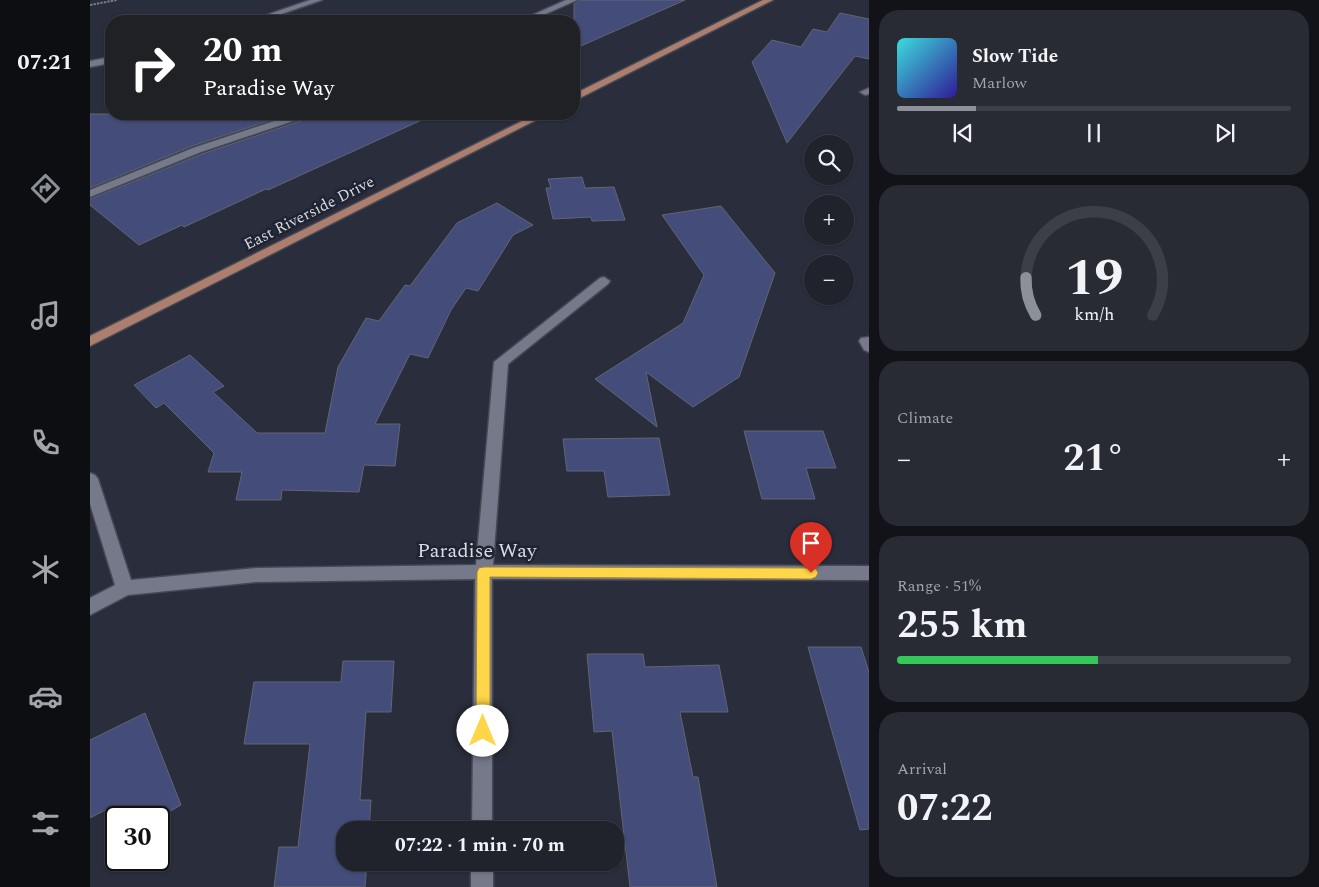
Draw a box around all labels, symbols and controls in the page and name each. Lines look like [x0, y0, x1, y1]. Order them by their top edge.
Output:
text: 20 m [203, 24, 283, 77]
icon: right [120, 35, 185, 100]
text: Slow Tide [972, 42, 1058, 71]
text: 07:21 [17, 46, 73, 79]
text: Marlow [972, 71, 1027, 95]
text: Paradise Way [203, 72, 334, 105]
icon: previous [949, 119, 977, 147]
icon: pause [1080, 119, 1108, 147]
icon: next [1211, 119, 1239, 147]
map controls [804, 135, 854, 305]
button: search [804, 135, 854, 185]
street label: East Riverside Drive [239, 170, 379, 256]
icon: directions [28, 171, 63, 206]
button: + [804, 195, 854, 245]
text: 19 [1065, 239, 1123, 318]
button: − [804, 255, 854, 305]
icon: music [28, 298, 63, 333]
text: km/h [1074, 301, 1114, 328]
text: Climate [897, 406, 953, 430]
icon: phone [28, 425, 63, 460]
text: 21° [1063, 430, 1125, 488]
text: − [897, 438, 911, 481]
text: + [1277, 438, 1291, 481]
pin [790, 522, 832, 573]
icon: arrive [797, 529, 825, 557]
street label: Paradise Way [417, 536, 538, 566]
icon: climate [28, 552, 63, 587]
text: Range · 51% [897, 574, 981, 598]
text: 255 km [897, 597, 1028, 655]
icon: car [28, 679, 63, 714]
position arrow [456, 704, 508, 756]
text: Arrival [897, 757, 947, 781]
text: 07:22 [897, 780, 992, 838]
icon: filters [28, 806, 63, 841]
speed limit sign: 30 [105, 806, 170, 871]
text: 07:22 · 1 min · 70 m [395, 831, 565, 860]

